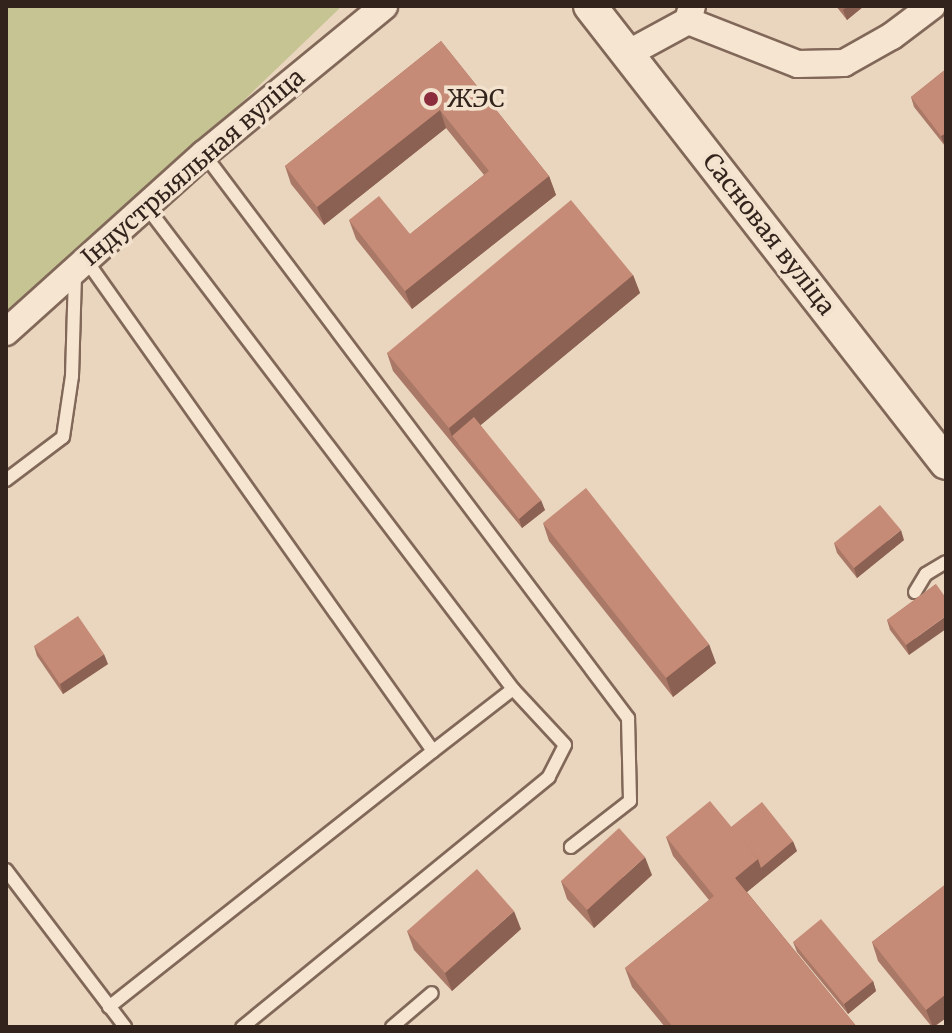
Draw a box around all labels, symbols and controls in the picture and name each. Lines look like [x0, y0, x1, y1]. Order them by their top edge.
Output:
street label: Індустрыяльная вуліца [76, 62, 310, 272]
place label: ЖЭС [447, 85, 505, 113]
marker: ЖЭС [422, 90, 440, 108]
street label: Сасновая вуліца [697, 147, 841, 321]

